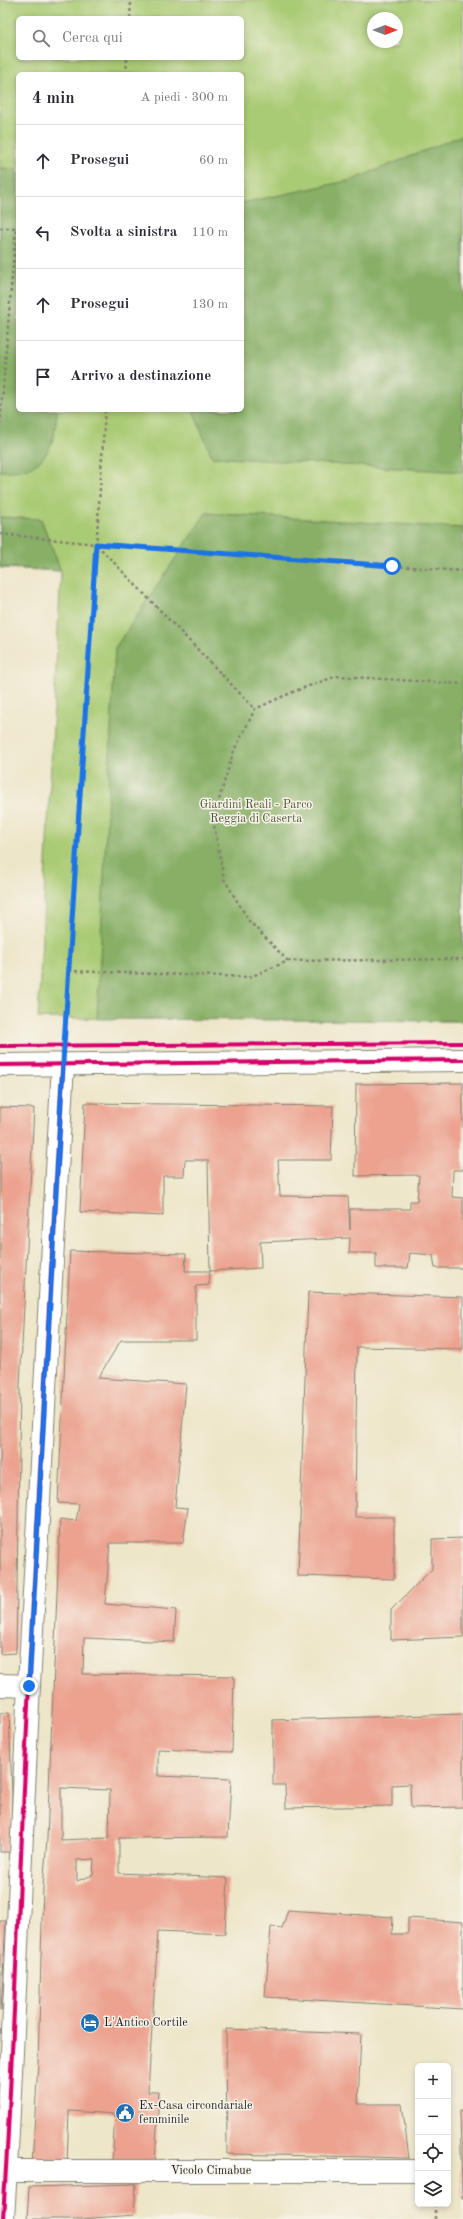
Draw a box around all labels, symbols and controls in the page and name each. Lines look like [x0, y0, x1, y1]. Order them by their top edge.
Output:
north arrow [367, 12, 403, 48]
search box [16, 16, 244, 60]
icon: search [30, 27, 52, 49]
text: Cerca qui [62, 31, 123, 46]
text: 4 min [32, 90, 75, 107]
text: A piedi · 300 m [140, 91, 228, 104]
icon: ahead [32, 150, 54, 172]
text: Prosegui [70, 153, 129, 168]
text: 60 m [199, 154, 228, 167]
icon: left [32, 222, 54, 244]
text: Svolta a sinistra [70, 225, 177, 240]
text: 110 m [191, 226, 228, 239]
icon: ahead [32, 294, 54, 316]
text: Prosegui [70, 297, 129, 312]
text: 130 m [191, 298, 228, 311]
icon: arrive [32, 366, 54, 388]
text: Arrivo a destinazione [70, 369, 211, 384]
route start [383, 557, 401, 575]
park label: Giardini Reali - Parco Reggia di Caserta [200, 799, 312, 825]
route end [20, 1677, 38, 1695]
hotel icon: L'Antico Cortile [79, 2012, 101, 2034]
place label: L'Antico Cortile [104, 2017, 188, 2029]
map controls [415, 2063, 451, 2207]
button: + [415, 2063, 451, 2099]
button: − [415, 2099, 451, 2135]
place label: Ex-Casa circondariale femminile [139, 2100, 253, 2126]
public building icon: Ex-Casa circondariale femminile [114, 2102, 136, 2124]
button: locate [415, 2135, 451, 2171]
street label: Vicolo Cimabue [171, 2165, 252, 2177]
button: layers [415, 2171, 451, 2207]

